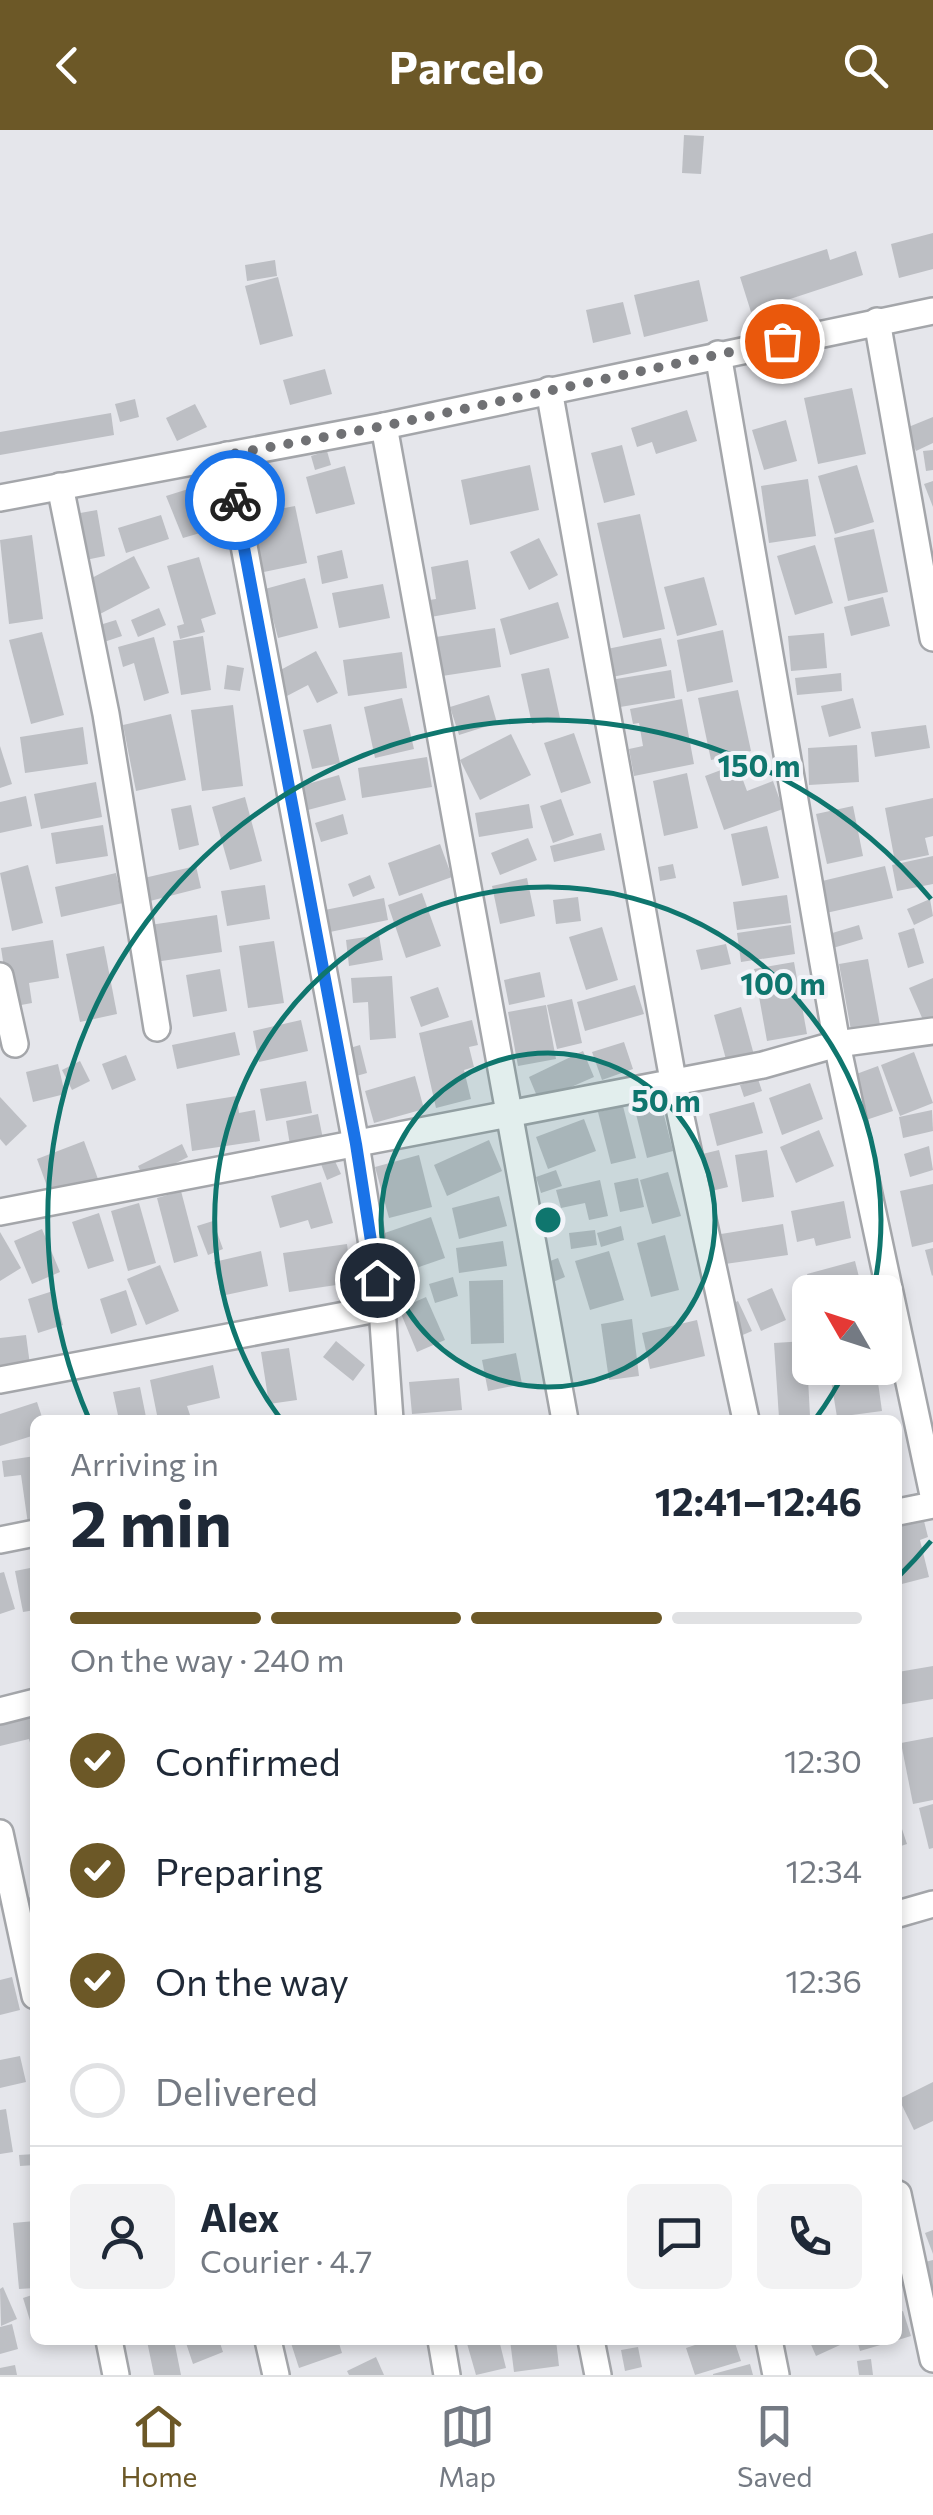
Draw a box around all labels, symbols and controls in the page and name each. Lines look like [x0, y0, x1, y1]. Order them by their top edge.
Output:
icon: back [40, 38, 95, 93]
text: Parcelo [389, 38, 544, 93]
icon: search [838, 38, 893, 93]
pin [740, 299, 825, 384]
icon: bag [755, 314, 810, 369]
courier [185, 450, 285, 550]
icon: bike [208, 473, 263, 528]
text: 150 m [718, 746, 800, 783]
text: 100 m [740, 964, 826, 1001]
text: 50 m [631, 1081, 701, 1118]
centre of rings [530, 1202, 566, 1238]
pin [335, 1238, 420, 1323]
icon: home [350, 1253, 405, 1308]
north arrow [792, 1275, 902, 1385]
map controls [792, 1275, 902, 1385]
text: Arriving in [70, 1443, 219, 1483]
text: 12:41–12:46 [655, 1477, 862, 1524]
text: 2 min [70, 1481, 232, 1560]
text: On the way · 240 m [70, 1639, 344, 1679]
icon: check [70, 1733, 125, 1788]
text: Confirmed [155, 1737, 341, 1784]
text: 12:30 [784, 1740, 862, 1780]
icon: check [70, 1843, 125, 1898]
text: Preparing [155, 1847, 323, 1894]
text: 12:34 [786, 1850, 862, 1890]
icon: check [70, 1953, 125, 2008]
text: On the way [155, 1957, 349, 2004]
text: 12:36 [785, 1960, 862, 2000]
text: Delivered [155, 2067, 318, 2114]
button: person [70, 2184, 175, 2289]
button: chat [627, 2184, 732, 2289]
button: phone [757, 2184, 862, 2289]
text: Alex [200, 2193, 279, 2240]
text: Courier · 4.7 [200, 2240, 373, 2280]
tab: Home [120, 2399, 197, 2493]
tab: Map [438, 2399, 496, 2493]
tab: Saved [737, 2399, 813, 2493]

